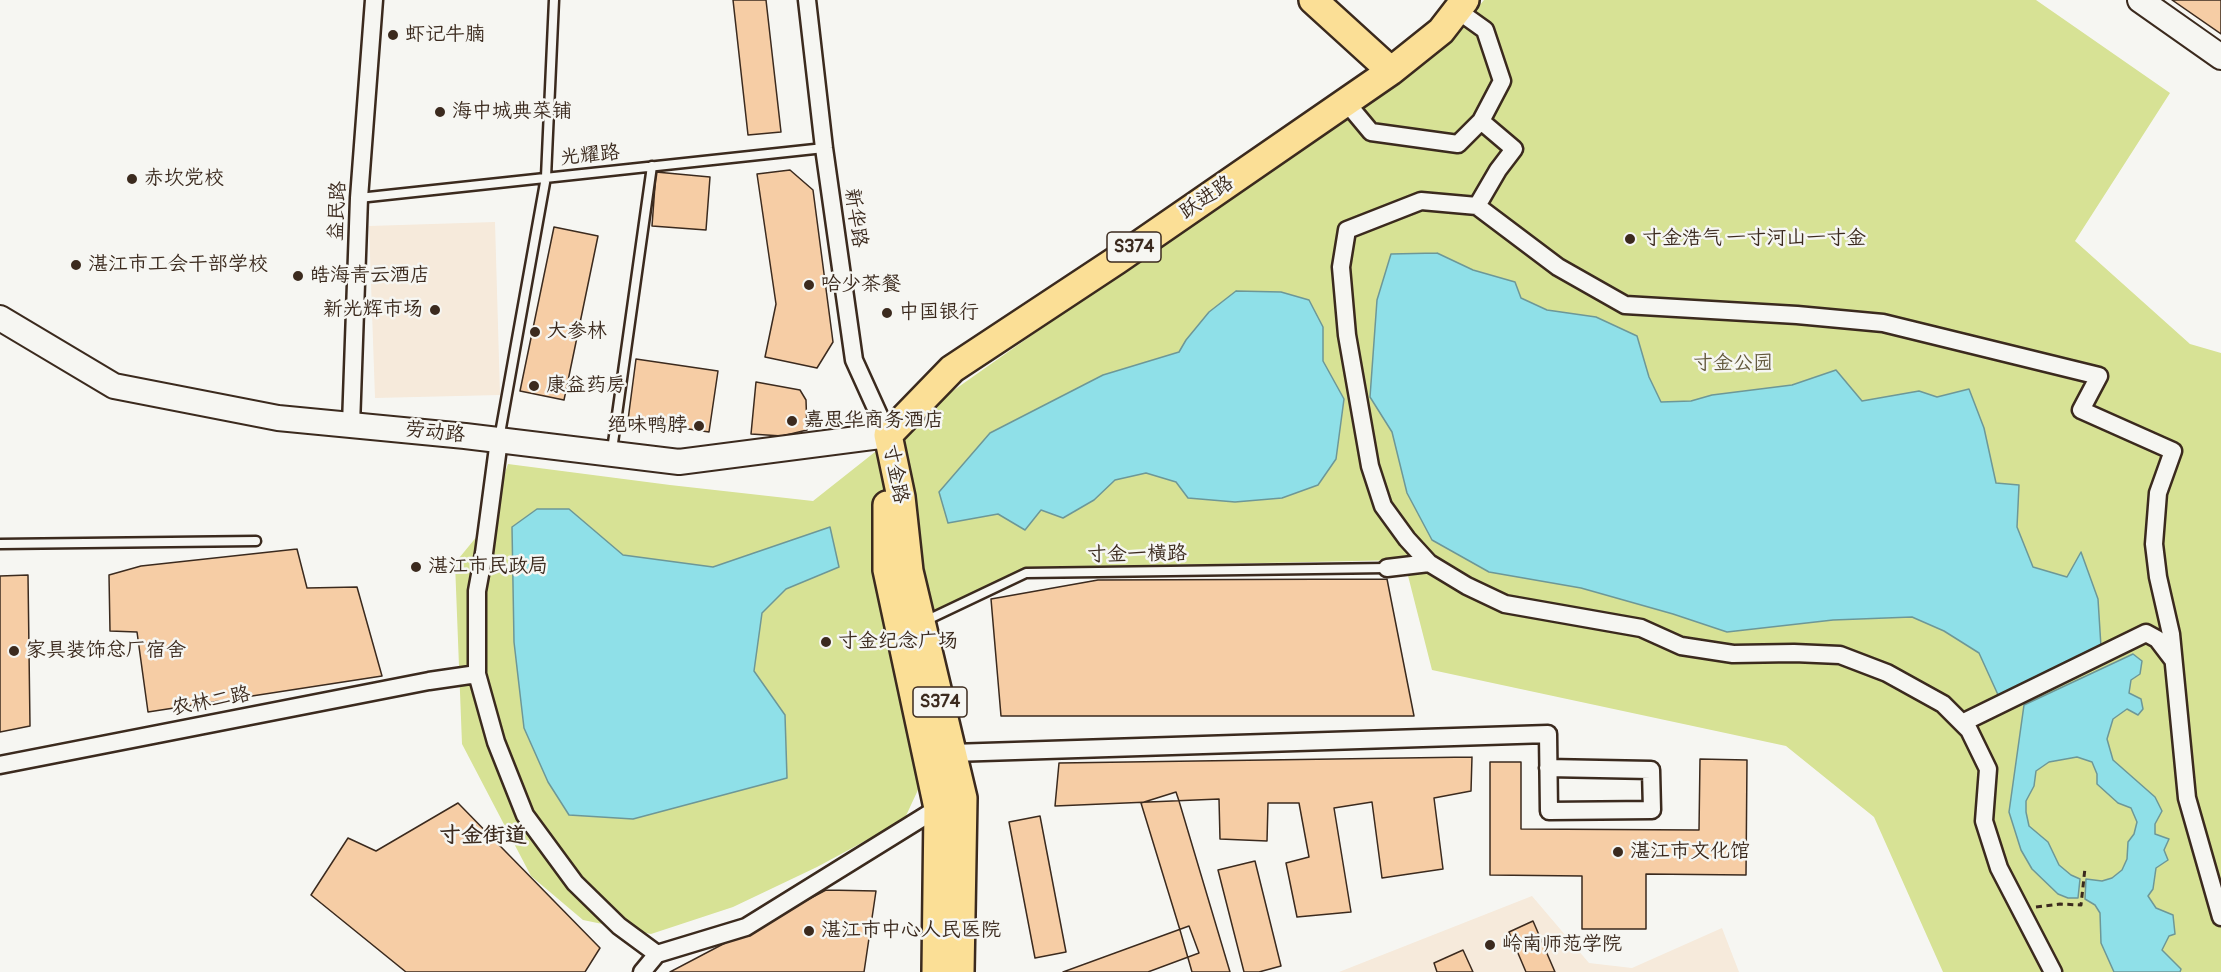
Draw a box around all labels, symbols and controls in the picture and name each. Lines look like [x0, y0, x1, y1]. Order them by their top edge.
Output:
place label: 虾记牛腩 [405, 23, 485, 47]
marker: 虾记牛腩 [386, 28, 400, 42]
place label: 海中城典菜铺 [452, 100, 572, 124]
marker: 海中城典菜铺 [433, 105, 447, 119]
street label: 光耀路 [559, 141, 621, 171]
place label: 赤坎党校 [144, 167, 224, 191]
street label: 跃进路 [1175, 171, 1239, 225]
marker: 赤坎党校 [125, 172, 139, 186]
street label: 益民路 [324, 180, 352, 242]
street label: 新华路 [839, 187, 871, 249]
place label: 寸金浩气 一寸河山一寸金 [1642, 227, 1866, 251]
road number: S374 [1107, 232, 1161, 262]
marker: 寸金浩气 一寸河山一寸金 [1623, 232, 1637, 246]
place label: 湛江市工会干部学校 [88, 253, 268, 277]
marker: 湛江市工会干部学校 [69, 258, 83, 272]
place label: 皓海青云酒店 [310, 264, 430, 288]
marker: 皓海青云酒店 [291, 269, 305, 283]
place label: 哈少茶餐 [821, 273, 901, 297]
marker: 哈少茶餐 [802, 278, 816, 292]
place label: 新光辉市场 [323, 298, 423, 322]
place label: 中国银行 [899, 301, 979, 325]
marker: 新光辉市场 [428, 303, 442, 317]
marker: 中国银行 [880, 306, 894, 320]
place label: 大参林 [547, 320, 607, 344]
marker: 大参林 [528, 325, 542, 339]
park label: 寸金公园 [1693, 352, 1773, 376]
place label: 康益药房 [546, 374, 626, 398]
marker: 康益药房 [527, 379, 541, 393]
place label: 嘉思华商务酒店 [804, 409, 944, 433]
place label: 绝味鸭脖 [607, 414, 687, 438]
marker: 嘉思华商务酒店 [785, 414, 799, 428]
street label: 劳动路 [404, 418, 466, 448]
marker: 绝味鸭脖 [692, 419, 706, 433]
street label: 寸金路 [877, 442, 913, 506]
street label: 寸金一横路 [1087, 542, 1187, 568]
place label: 湛江市民政局 [428, 555, 548, 579]
marker: 湛江市民政局 [409, 560, 423, 574]
place label: 寸金纪念广场 [838, 630, 958, 654]
marker: 寸金纪念广场 [819, 635, 833, 649]
place label: 家具装饰总厂宿舍 [26, 639, 186, 663]
marker: 家具装饰总厂宿舍 [7, 644, 21, 658]
street label: 农林二路 [169, 683, 253, 721]
road number: S374 [913, 687, 967, 717]
district label: 寸金街道 [439, 823, 527, 849]
place label: 湛江市文化馆 [1630, 840, 1750, 864]
marker: 湛江市文化馆 [1611, 845, 1625, 859]
place label: 湛江市中心人民医院 [821, 919, 1001, 943]
marker: 湛江市中心人民医院 [802, 924, 816, 938]
place label: 岭南师范学院 [1502, 933, 1622, 957]
marker: 岭南师范学院 [1483, 938, 1497, 952]

